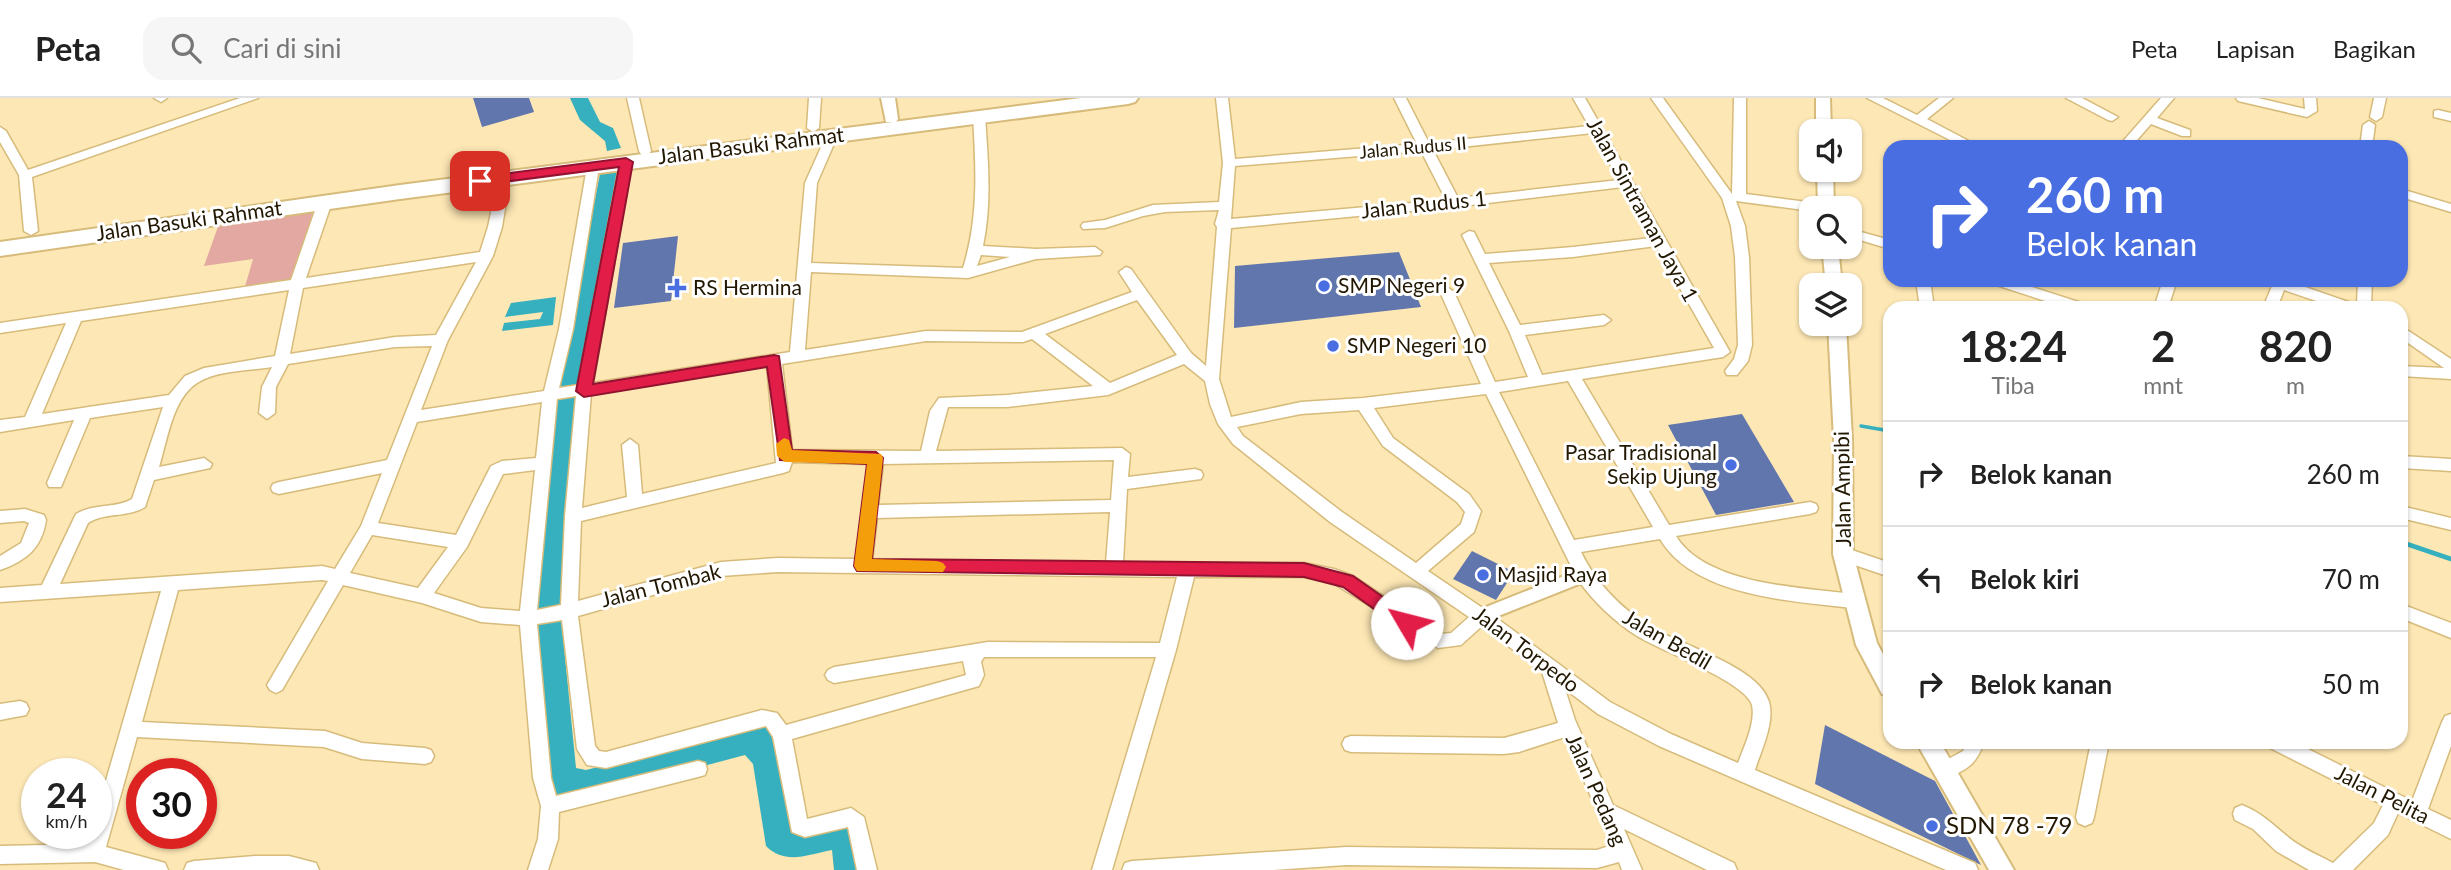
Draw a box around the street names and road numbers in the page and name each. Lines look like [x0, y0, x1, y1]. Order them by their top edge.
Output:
street label: Jalan Sintraman Jaya 1 [1582, 113, 1704, 305]
street label: Jalan Basuki Rahmat [656, 121, 846, 168]
street label: Jalan Rudus II [1358, 131, 1467, 163]
street label: Jalan Rudus 1 [1360, 184, 1488, 223]
street label: Jalan Basuki Rahmat [94, 194, 284, 245]
street label: Jalan Ampibi [1828, 431, 1855, 547]
street label: Jalan Tombak [598, 558, 723, 612]
street label: Jalan Torpedo [1469, 601, 1585, 697]
street label: Jalan Bedil [1619, 603, 1716, 674]
street label: Jalan Pedang [1562, 730, 1633, 849]
street label: Jalan Pelita [2331, 759, 2434, 828]

